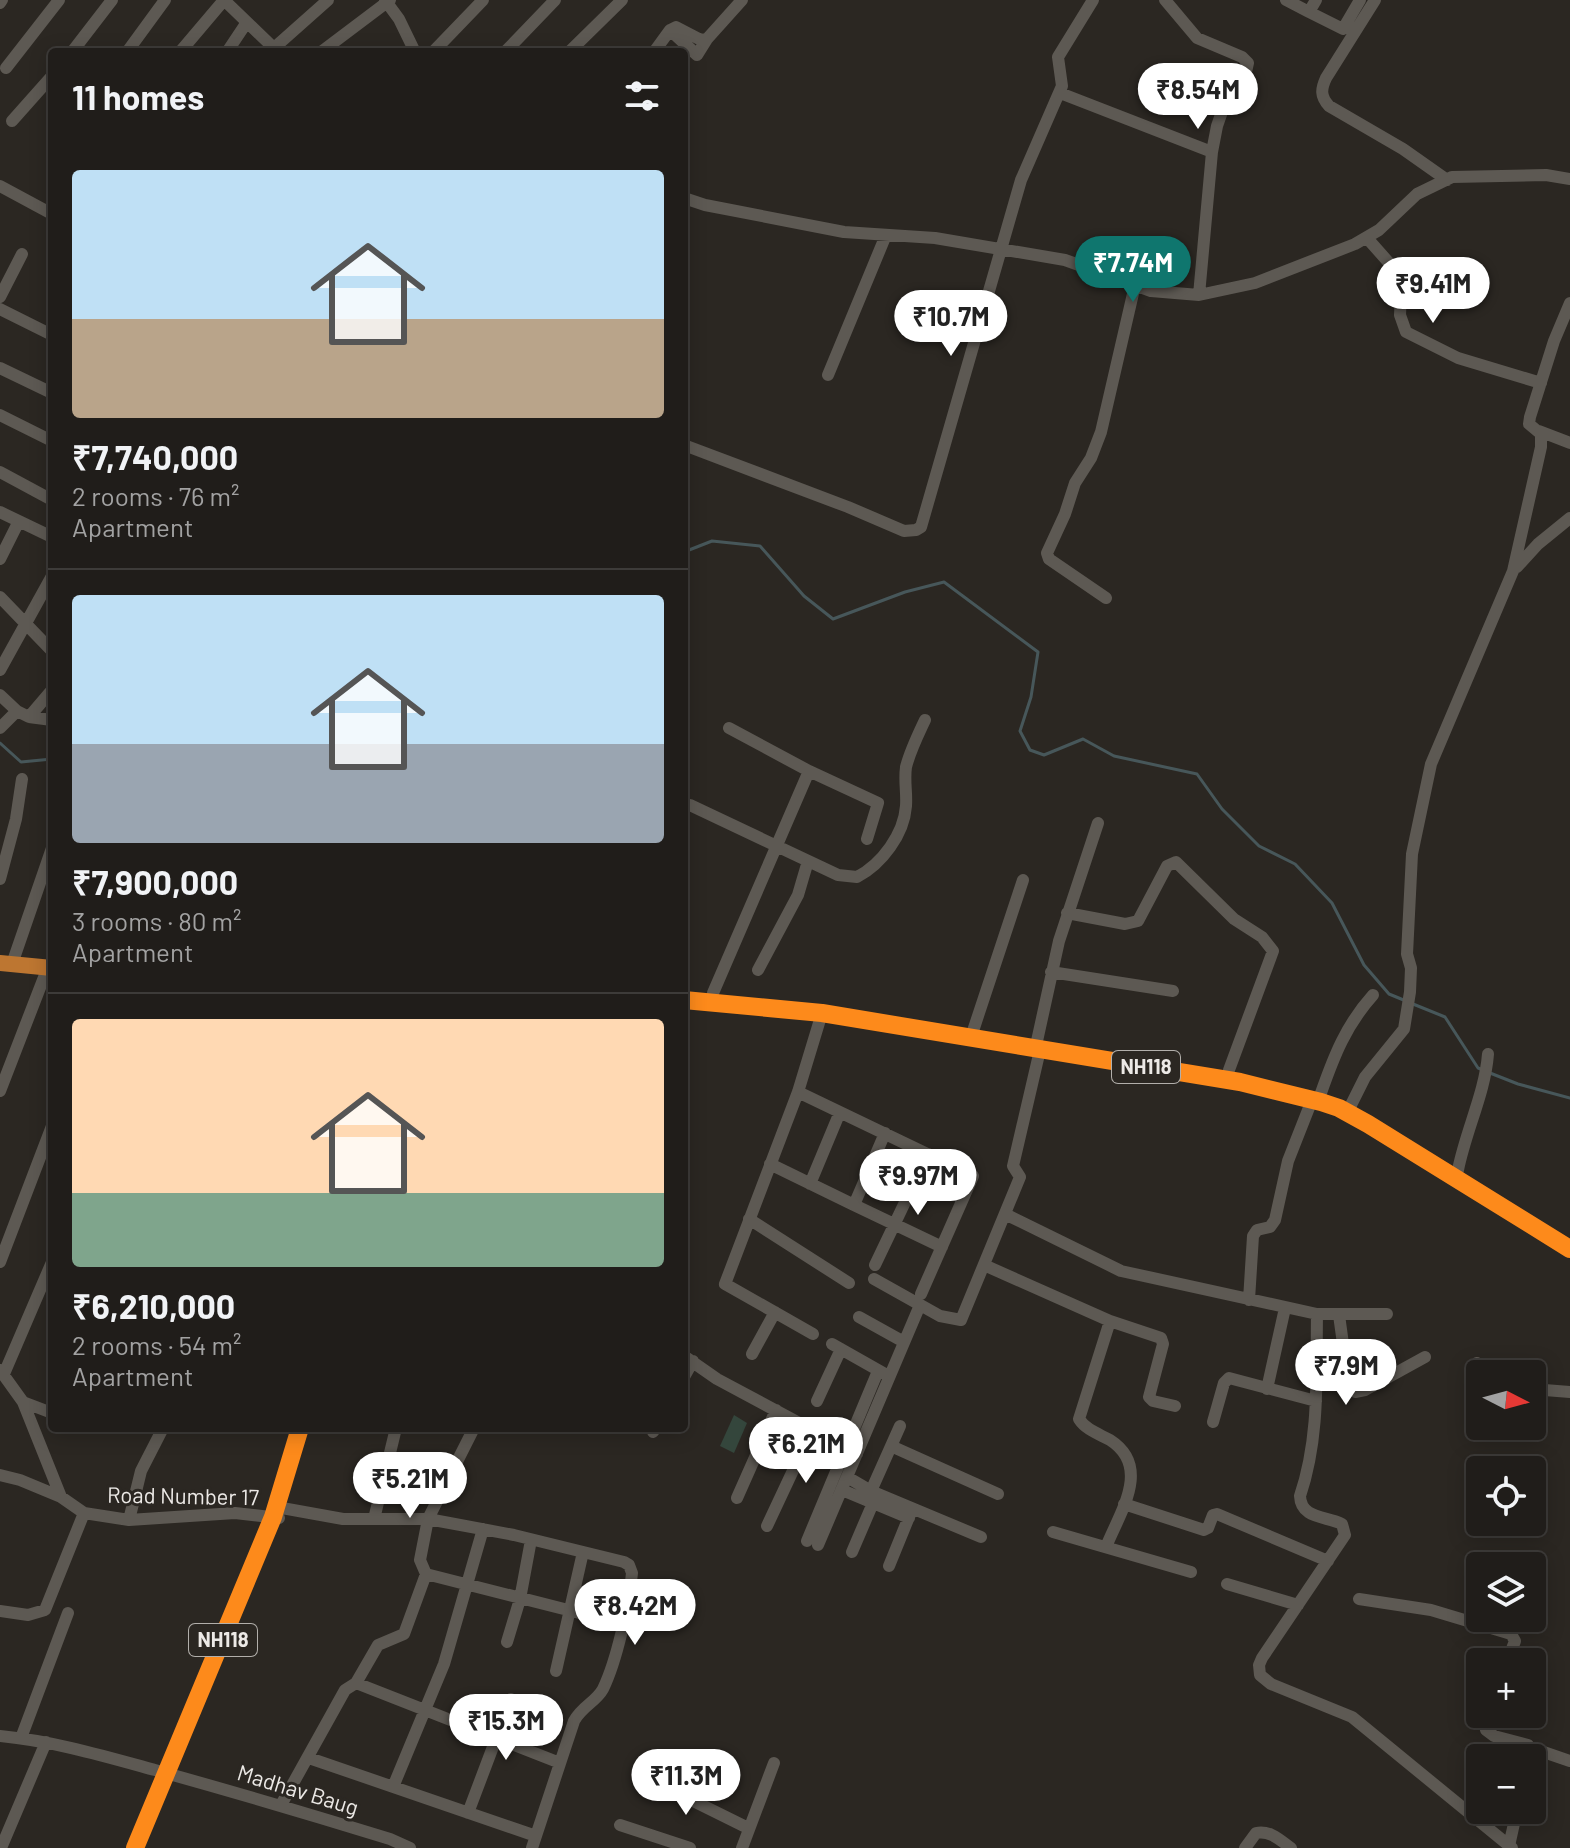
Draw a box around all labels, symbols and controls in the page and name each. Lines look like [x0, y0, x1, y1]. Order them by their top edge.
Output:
pin: ₹8.54M [1133, 63, 1263, 131]
text: ₹8.54M [1156, 73, 1240, 104]
icon: filters [620, 74, 664, 118]
text: 11 homes [72, 76, 204, 117]
icon: home [296, 222, 440, 366]
pin: ₹7.74M [1068, 236, 1198, 304]
text: ₹7.74M [1093, 246, 1173, 277]
pin: ₹9.41M [1368, 257, 1498, 325]
text: ₹9.41M [1395, 267, 1471, 298]
pin: ₹10.7M [886, 290, 1016, 358]
text: ₹10.7M [912, 300, 990, 331]
text: ₹7,740,000 [72, 436, 238, 477]
text: 2 rooms · 76 m² [72, 480, 240, 511]
text: Apartment [72, 511, 193, 542]
icon: home [296, 647, 440, 791]
text: ₹7,900,000 [72, 861, 238, 902]
text: 3 rooms · 80 m² [72, 905, 242, 936]
text: Apartment [72, 936, 193, 967]
road number: NH118 [1112, 1051, 1180, 1083]
icon: home [296, 1071, 440, 1215]
pin: ₹9.97M [853, 1149, 983, 1217]
text: ₹9.97M [878, 1159, 959, 1190]
text: ₹6,210,000 [72, 1285, 235, 1326]
text: 2 rooms · 54 m² [72, 1329, 242, 1360]
pin: ₹7.9M [1290, 1339, 1402, 1407]
text: ₹7.9M [1313, 1349, 1379, 1380]
text: Apartment [72, 1360, 193, 1391]
north arrow [1466, 1360, 1546, 1440]
map controls [1466, 1360, 1546, 1824]
pin: ₹6.21M [741, 1417, 871, 1485]
text: ₹6.21M [767, 1427, 845, 1458]
pin: ₹5.21M [345, 1452, 475, 1520]
button: locate [1466, 1456, 1546, 1536]
text: ₹5.21M [371, 1462, 449, 1493]
street label: Road Number 17 [107, 1481, 259, 1509]
button: layers [1466, 1552, 1546, 1632]
pin: ₹8.42M [570, 1579, 700, 1647]
text: ₹8.42M [593, 1589, 677, 1620]
road number: NH118 [189, 1624, 257, 1656]
button: + [1466, 1648, 1546, 1728]
pin: ₹15.3M [441, 1694, 571, 1762]
text: ₹15.3M [467, 1704, 545, 1735]
button: − [1466, 1744, 1546, 1824]
pin: ₹11.3M [621, 1749, 751, 1817]
street label: Madhav Baug [235, 1758, 362, 1820]
text: ₹11.3M [649, 1759, 723, 1790]

